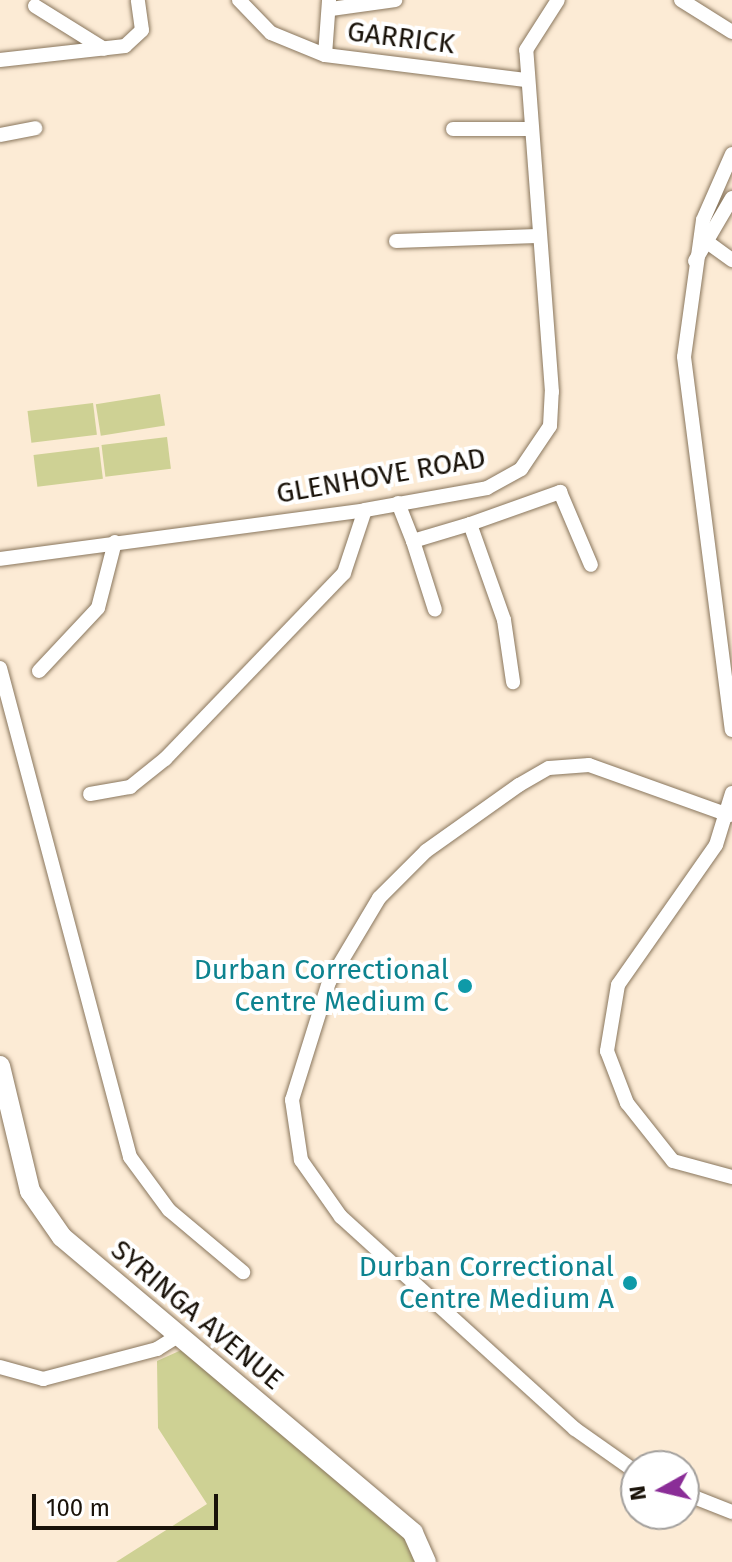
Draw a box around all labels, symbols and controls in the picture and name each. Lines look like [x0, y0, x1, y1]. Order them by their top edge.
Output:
street label: GARRICK [345, 15, 457, 61]
street label: GLENHOVE ROAD [274, 441, 488, 511]
place label: Durban Correctional Centre Medium C [194, 953, 449, 1019]
marker: Durban Correctional Centre Medium C [456, 977, 474, 995]
street label: SYRINGA AVENUE [104, 1233, 290, 1397]
place label: Durban Correctional Centre Medium A [359, 1250, 614, 1316]
marker: Durban Correctional Centre Medium A [621, 1274, 639, 1292]
north arrow [620, 1450, 700, 1530]
scale bar [36, 1478, 222, 1528]
text: N [623, 1484, 652, 1502]
text: 100 m [46, 1494, 110, 1522]

